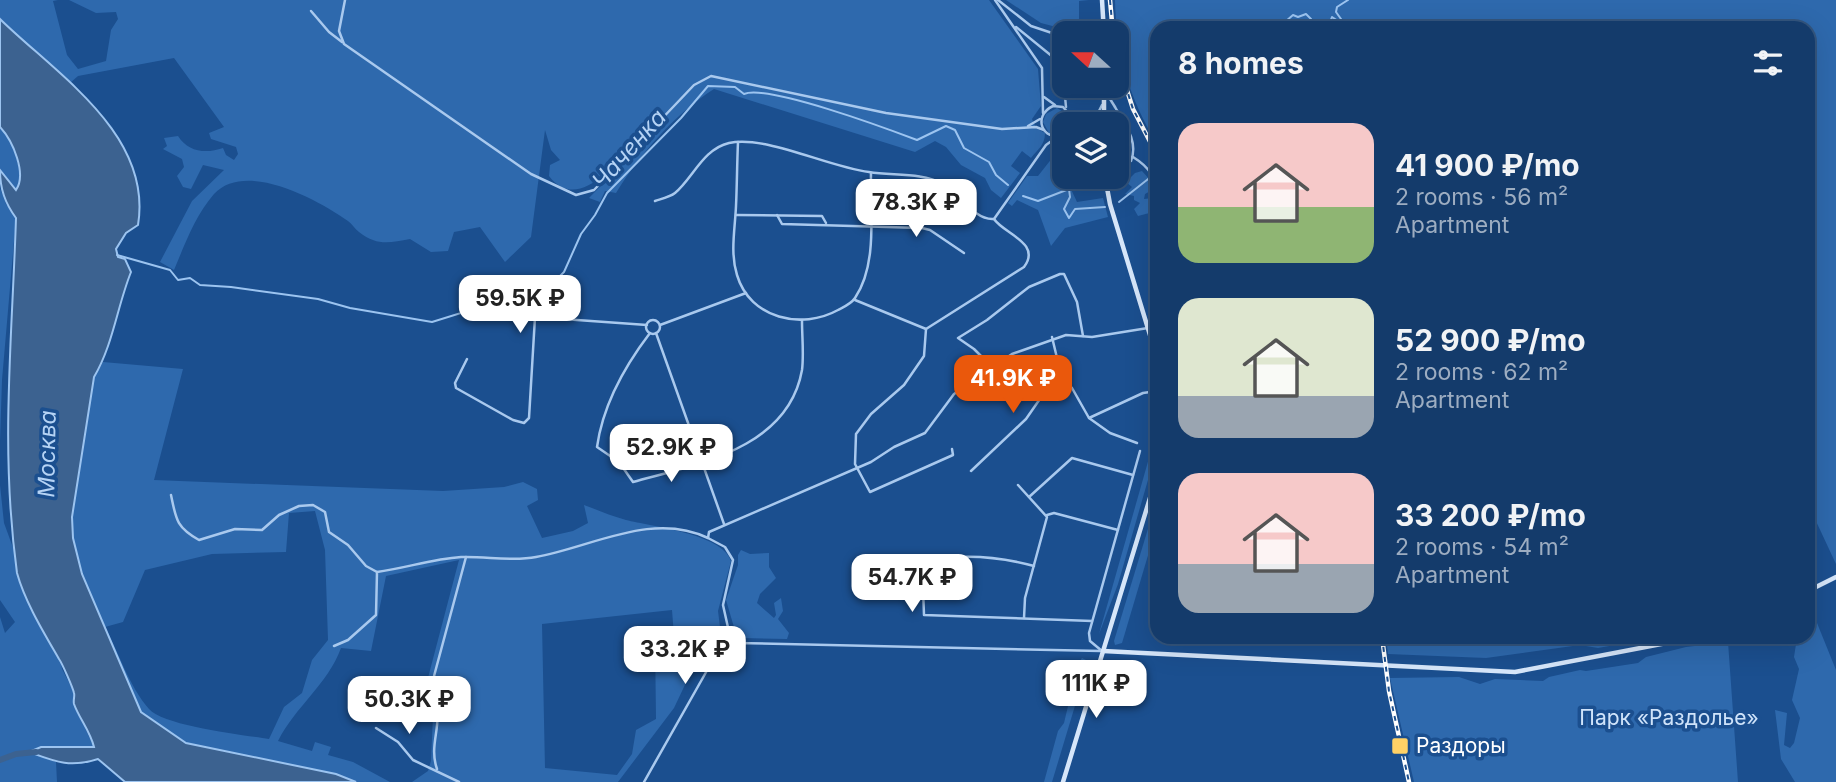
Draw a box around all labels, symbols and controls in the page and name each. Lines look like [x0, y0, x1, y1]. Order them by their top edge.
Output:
north arrow [1052, 21, 1129, 98]
map controls [1052, 21, 1129, 189]
icon: filters [1749, 44, 1787, 82]
text: 8 homes [1178, 45, 1304, 81]
water label: Чаченка [586, 104, 672, 194]
button: layers [1052, 112, 1129, 189]
text: 41 900 ₽/mo [1395, 147, 1580, 183]
icon: home [1234, 151, 1318, 235]
pin: 78.3K ₽ [851, 180, 981, 239]
text: 2 rooms · 56 m² [1395, 183, 1568, 211]
text: 78.3K ₽ [872, 188, 960, 216]
text: Apartment [1395, 211, 1509, 239]
pin: 59.5K ₽ [455, 276, 585, 335]
text: 59.5K ₽ [475, 284, 565, 312]
text: 52 900 ₽/mo [1395, 322, 1586, 358]
icon: home [1234, 326, 1318, 410]
pin: 41.9K ₽ [948, 356, 1078, 415]
text: 2 rooms · 62 m² [1395, 358, 1568, 386]
text: 41.9K ₽ [970, 364, 1056, 392]
text: Apartment [1395, 386, 1509, 414]
water label: Москва [32, 410, 62, 498]
pin: 52.9K ₽ [606, 424, 736, 484]
text: 52.9K ₽ [626, 433, 716, 461]
text: 33 200 ₽/mo [1395, 497, 1586, 533]
icon: home [1234, 501, 1318, 585]
text: 2 rooms · 54 m² [1395, 533, 1569, 561]
pin: 54.7K ₽ [847, 554, 977, 614]
text: Apartment [1395, 561, 1509, 589]
text: 54.7K ₽ [867, 563, 957, 591]
pin: 33.2K ₽ [620, 626, 750, 686]
text: 33.2K ₽ [640, 635, 730, 663]
pin: 111K ₽ [1039, 660, 1153, 720]
text: 111K ₽ [1062, 669, 1130, 697]
pin: 50.3K ₽ [344, 676, 474, 736]
text: 50.3K ₽ [364, 685, 454, 713]
park label: Парк «Раздолье» [1579, 705, 1759, 730]
place label: Раздоры [1416, 733, 1506, 758]
marker: Раздоры [1390, 736, 1410, 756]

